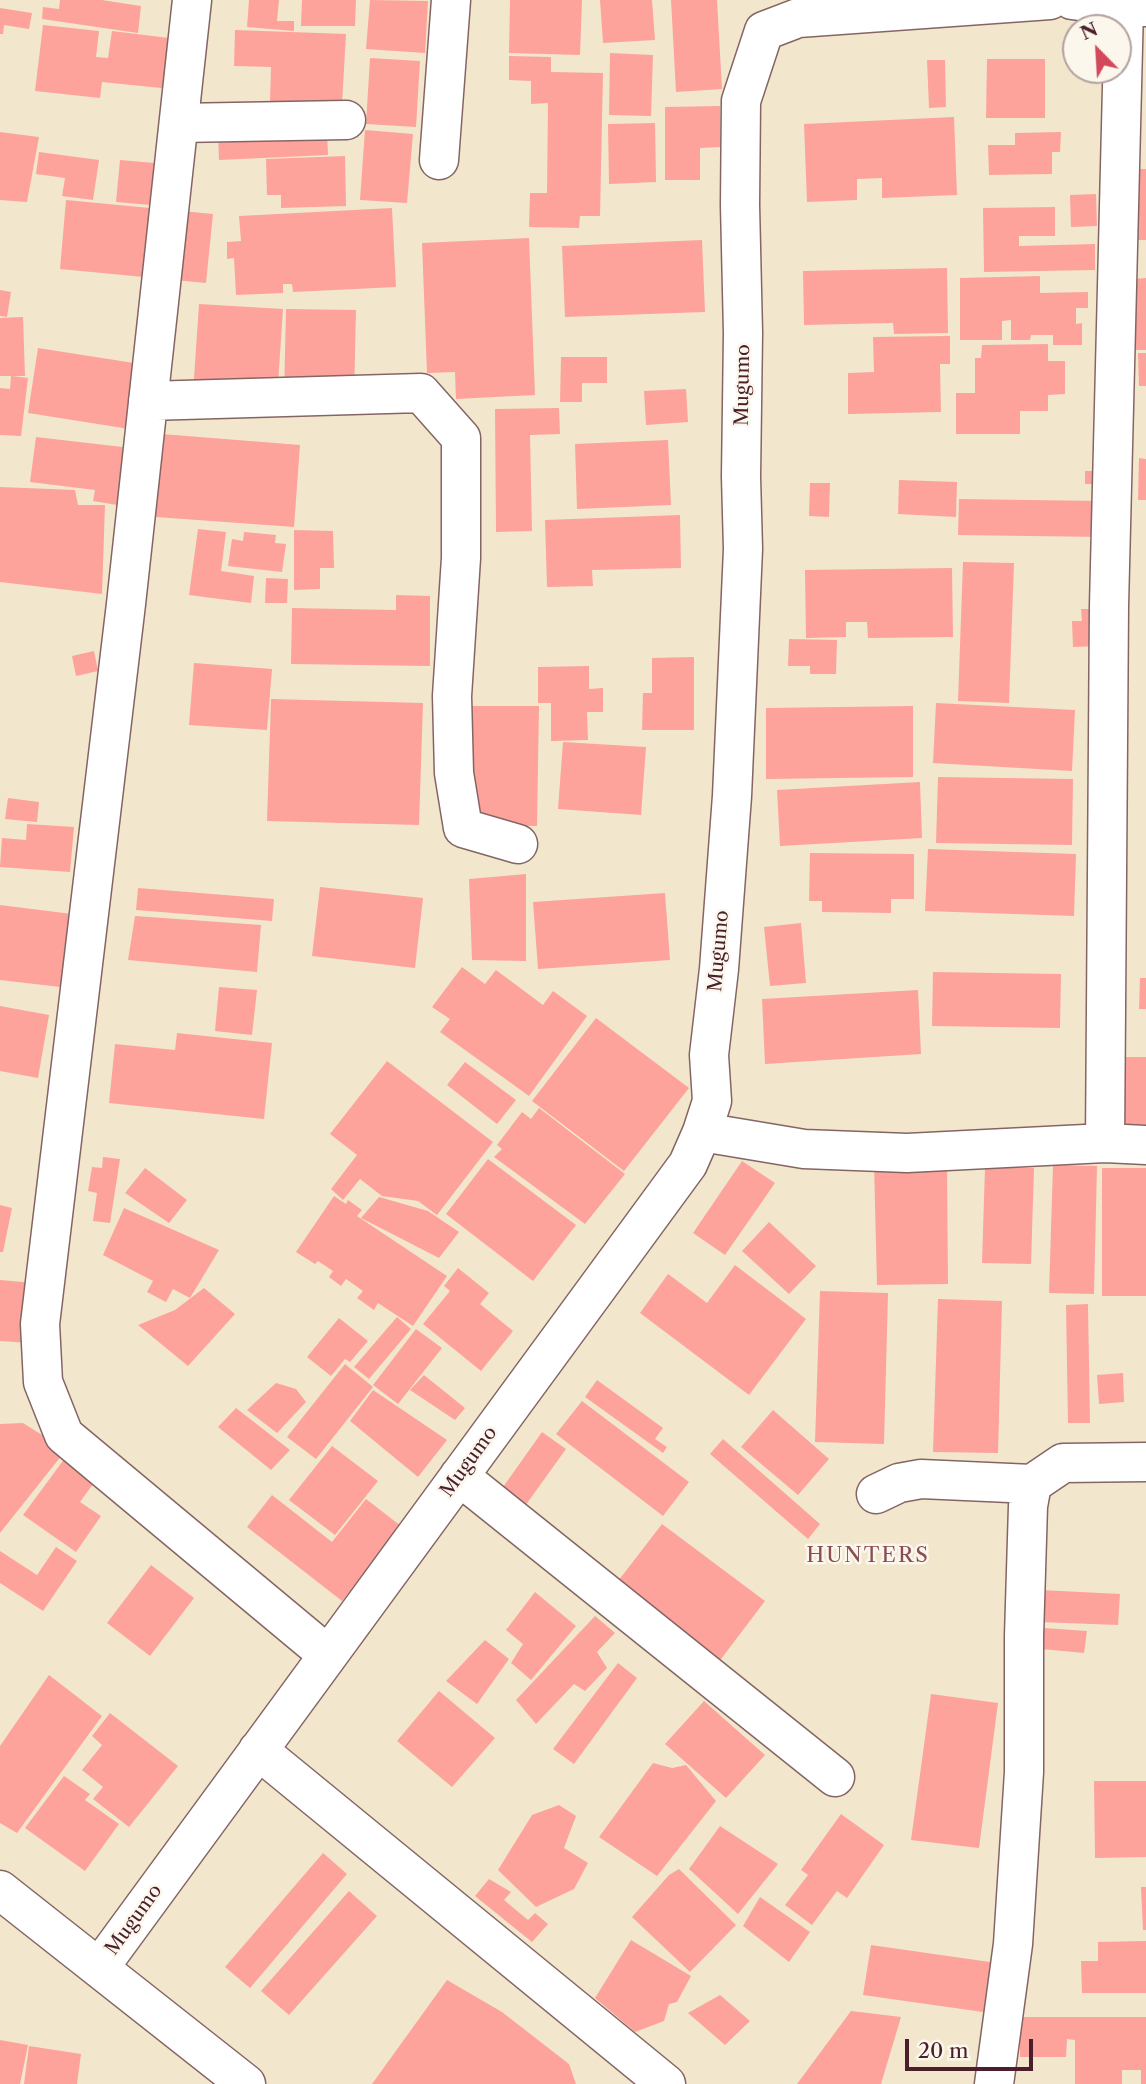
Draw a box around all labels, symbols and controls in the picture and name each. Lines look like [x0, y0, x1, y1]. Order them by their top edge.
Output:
north arrow [1062, 14, 1132, 84]
text: N [1077, 17, 1101, 45]
street label: Mugumo [731, 344, 755, 426]
street label: Mugumo [704, 909, 734, 993]
street label: Mugumo [436, 1422, 502, 1502]
district label: HUNTERS [807, 1543, 929, 1569]
street label: Mugumo [101, 1880, 167, 1960]
scale bar [908, 2024, 1036, 2068]
text: 20 m [918, 2038, 969, 2063]

